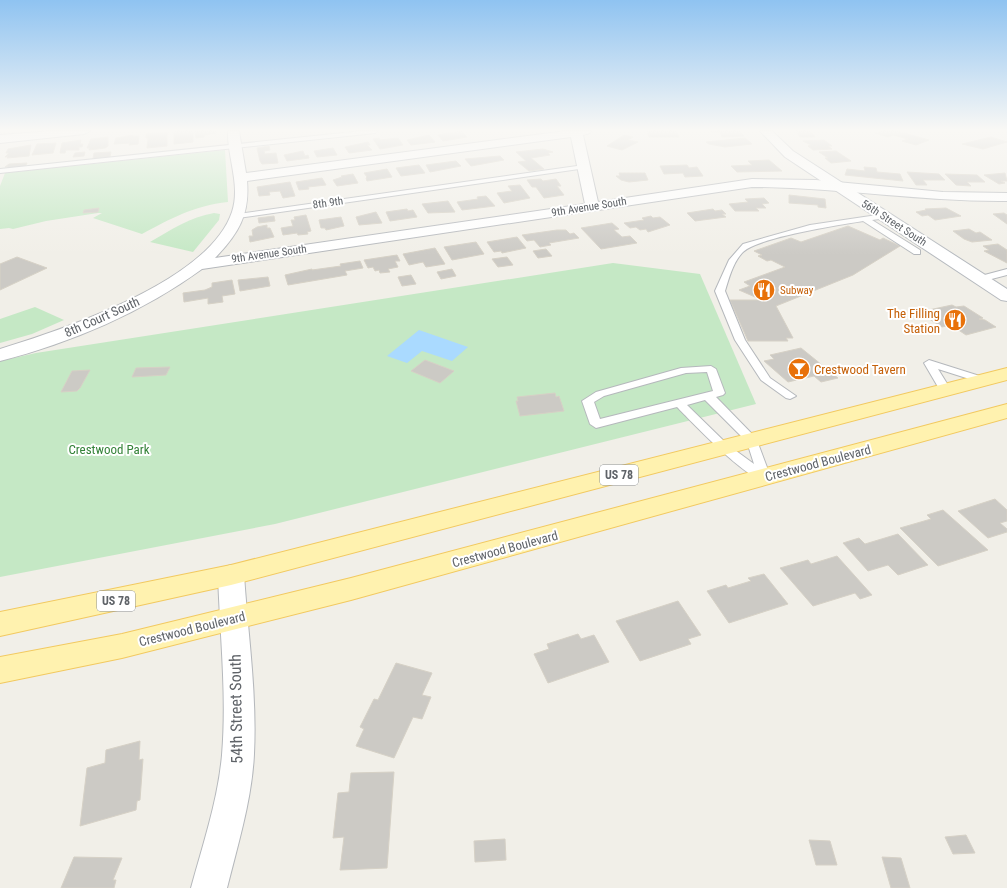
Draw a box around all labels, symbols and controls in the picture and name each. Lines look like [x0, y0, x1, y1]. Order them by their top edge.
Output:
street label: 8th 9th [312, 194, 344, 212]
street label: 9th Avenue South [551, 195, 627, 219]
street label: 56th Street South [859, 197, 929, 249]
street label: 9th Avenue South [231, 242, 307, 266]
restaurant icon: Subway [751, 277, 777, 303]
place label: Subway [780, 284, 814, 297]
street label: 8th Court South [62, 294, 142, 340]
place label: The Filling Station [887, 306, 940, 336]
restaurant icon: The Filling Station [942, 307, 968, 333]
bar icon: Crestwood Tavern [786, 356, 812, 382]
place label: Crestwood Tavern [814, 362, 906, 377]
park label: Crestwood Park [68, 442, 150, 457]
street label: Crestwood Boulevard [763, 442, 873, 484]
road number: US 78 [600, 465, 638, 485]
street label: Crestwood Boulevard [450, 528, 560, 570]
road number: US 78 [97, 591, 135, 611]
street label: Crestwood Boulevard [137, 609, 247, 649]
street label: 54th Street South [226, 654, 246, 764]

